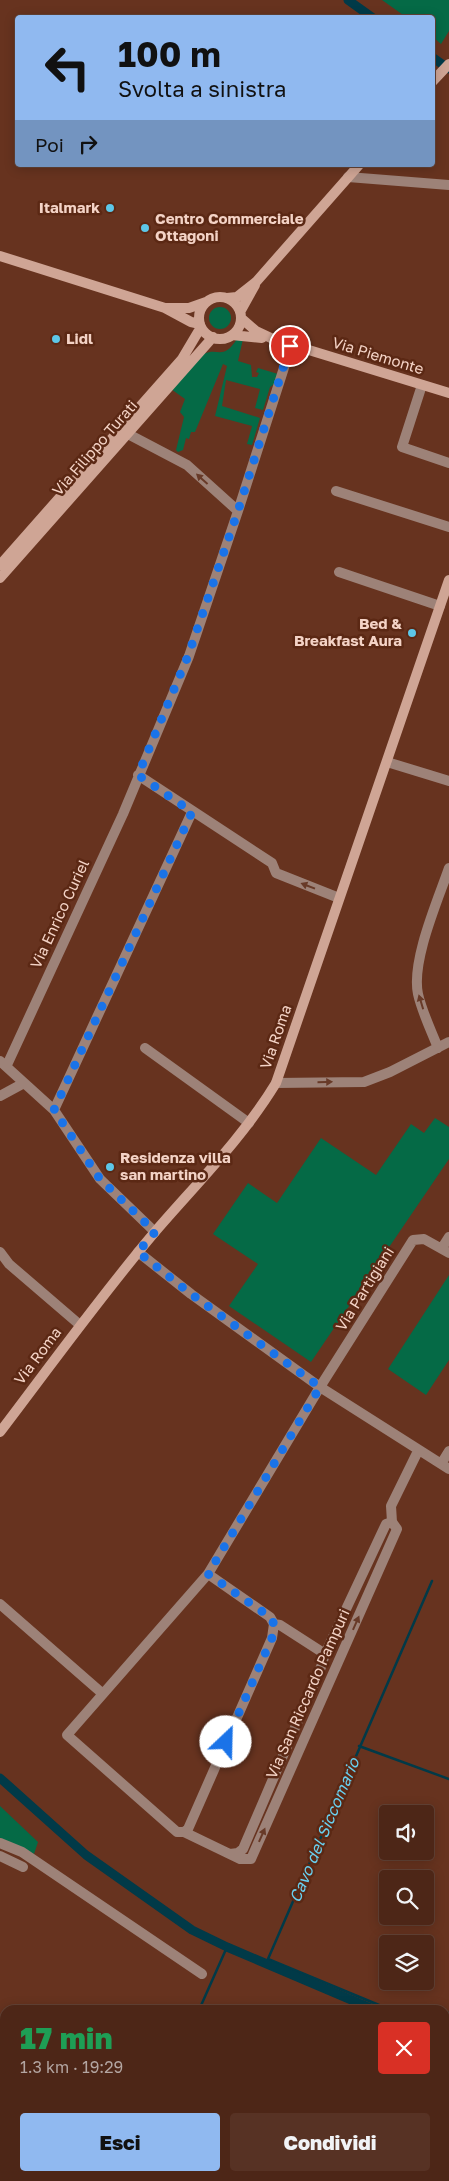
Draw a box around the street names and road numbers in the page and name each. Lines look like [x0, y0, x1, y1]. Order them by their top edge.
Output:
street label: Via Piemonte [330, 333, 427, 378]
street label: Via Filippo Turati [48, 396, 141, 499]
street label: Via Enrico Curiel [26, 856, 92, 971]
street label: Via Roma [256, 1002, 294, 1071]
street label: Via Partigiani [331, 1243, 397, 1334]
street label: Via Roma [10, 1323, 65, 1388]
street label: Via San Riccardo Pampuri [262, 1606, 353, 1781]

